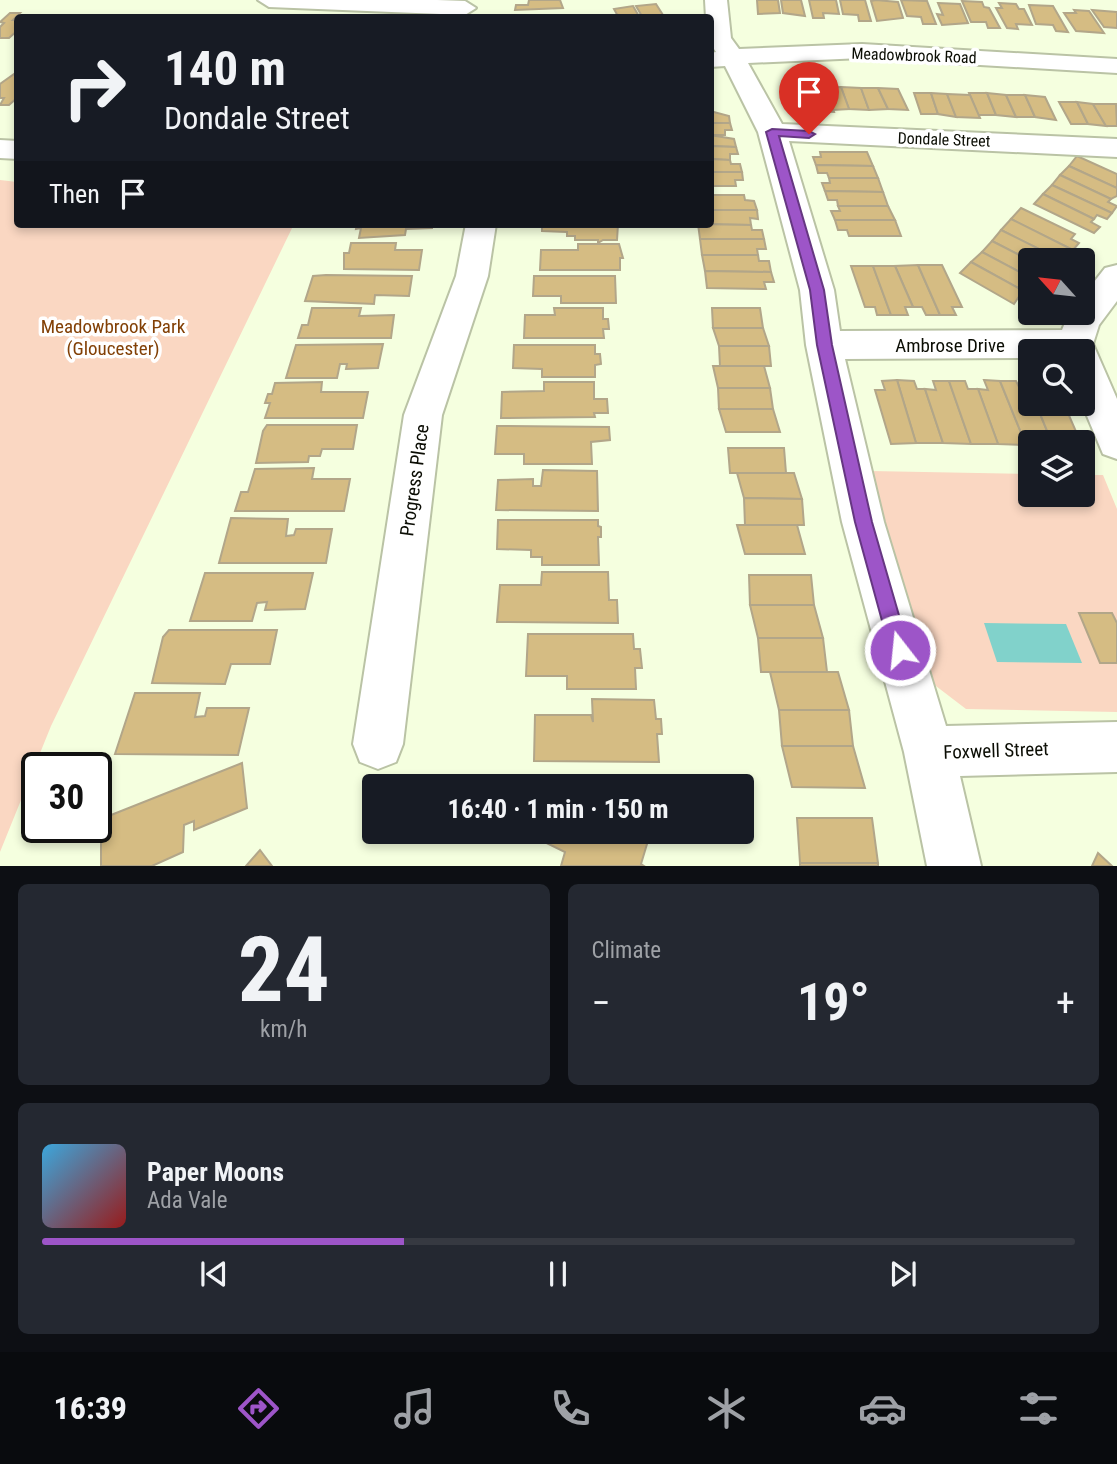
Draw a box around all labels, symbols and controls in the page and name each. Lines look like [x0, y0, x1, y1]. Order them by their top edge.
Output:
text: 140 m [164, 40, 286, 97]
icon: right [49, 42, 140, 133]
street label: Meadowbrook Road [851, 44, 977, 67]
pin [779, 62, 839, 134]
icon: arrive [790, 73, 828, 111]
text: Dondale Street [164, 99, 350, 137]
street label: Dondale Street [897, 128, 991, 151]
icon: arrive [114, 175, 152, 213]
text: Then [49, 179, 100, 209]
north arrow [1018, 248, 1096, 326]
map controls [1018, 248, 1095, 507]
park label: Meadowbrook Park (Gloucester) [41, 315, 186, 360]
street label: Ambrose Drive [895, 334, 1005, 357]
button: search [1018, 339, 1095, 416]
street label: Progress Place [395, 422, 434, 538]
button: layers [1018, 430, 1095, 507]
position arrow [863, 613, 937, 687]
street label: Foxwell Street [943, 737, 1049, 764]
speed limit sign: 30 [21, 752, 112, 843]
text: 16:40 · 1 min · 150 m [448, 794, 668, 824]
text: 24 [238, 917, 330, 1023]
text: Climate [592, 937, 661, 964]
text: 19° [797, 972, 870, 1033]
text: − [592, 981, 611, 1025]
text: + [1056, 981, 1075, 1025]
text: km/h [260, 1016, 307, 1043]
text: Paper Moons [147, 1157, 284, 1187]
text: Ada Vale [147, 1187, 227, 1214]
icon: previous [195, 1255, 233, 1293]
icon: pause [539, 1255, 577, 1293]
icon: next [884, 1255, 922, 1293]
icon: directions [234, 1384, 283, 1433]
icon: music [390, 1384, 439, 1433]
icon: phone [546, 1384, 595, 1433]
icon: climate [702, 1384, 751, 1433]
icon: car [858, 1384, 907, 1433]
icon: filters [1014, 1384, 1063, 1433]
text: 16:39 [54, 1389, 127, 1427]

